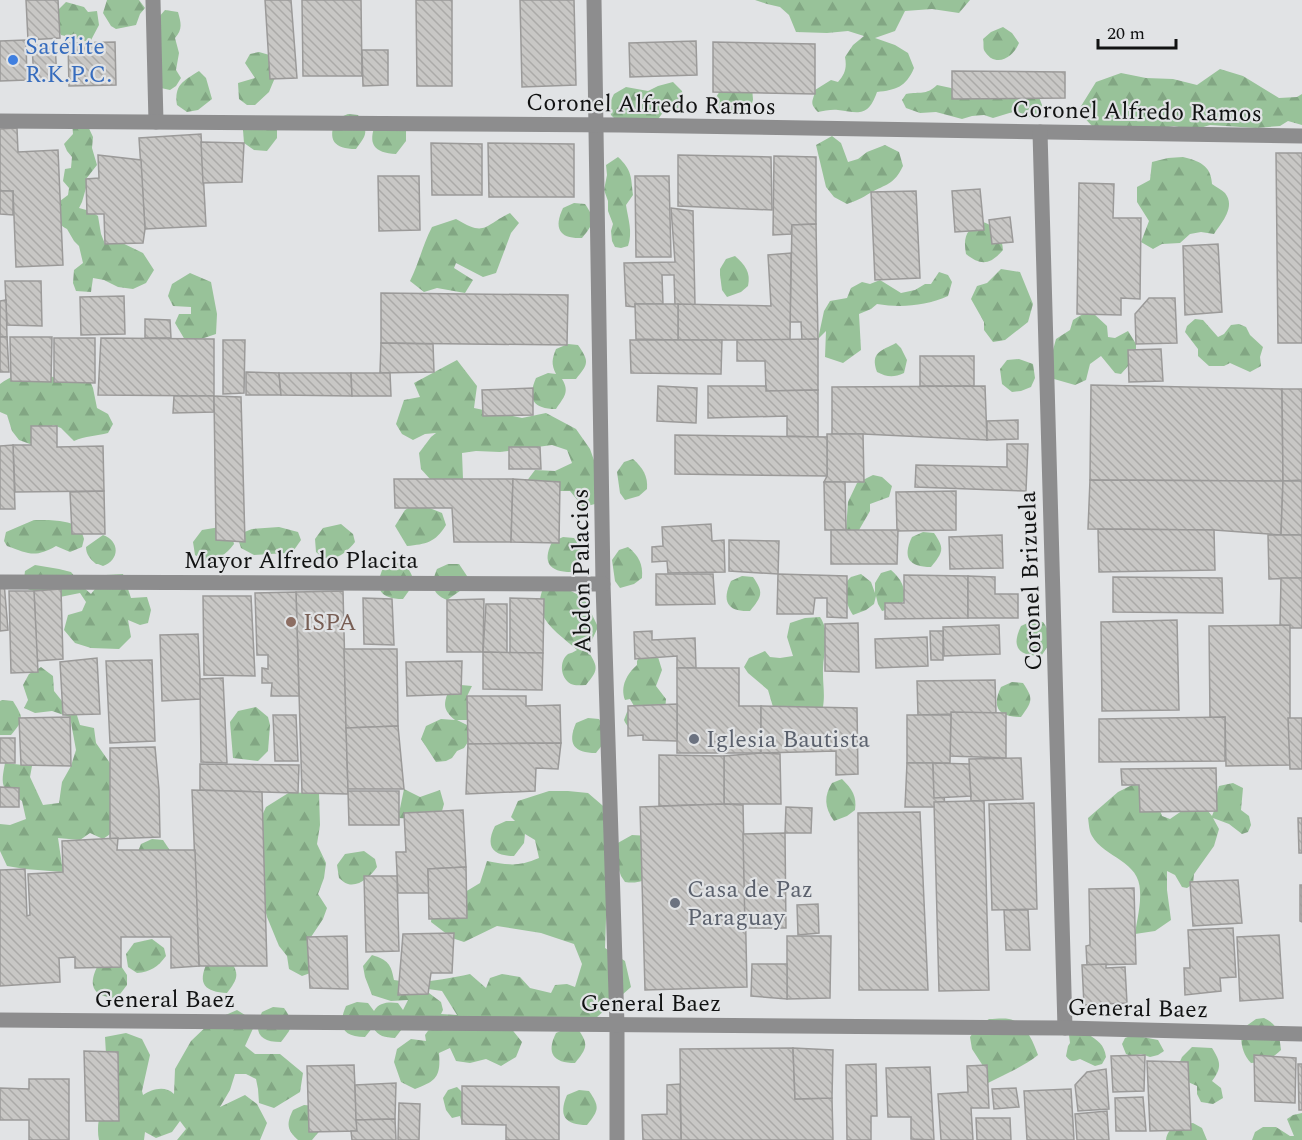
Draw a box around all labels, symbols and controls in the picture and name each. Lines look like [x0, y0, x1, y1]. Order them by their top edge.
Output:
scale bar [1098, 12, 1176, 50]
text: 20 m [1107, 20, 1145, 47]
place label: Satélite R.K.P.C. [25, 29, 112, 93]
marker: Satélite R.K.P.C. [6, 53, 20, 67]
street label: Coronel Alfredo Ramos [526, 85, 776, 125]
street label: Coronel Alfredo Ramos [1012, 92, 1262, 132]
street label: Abdon Palacios [563, 488, 601, 654]
street label: Coronel Brizuela [1010, 490, 1052, 671]
street label: Mayor Alfredo Placita [184, 543, 419, 579]
place label: ISPA [303, 605, 357, 641]
marker: ISPA [284, 615, 298, 629]
place label: Iglesia Bautista [706, 722, 870, 758]
marker: Iglesia Bautista [687, 732, 701, 746]
place label: Casa de Paz Paraguay [687, 872, 813, 936]
marker: Casa de Paz Paraguay [668, 896, 682, 910]
street label: General Baez [95, 982, 235, 1018]
street label: General Baez [581, 986, 721, 1022]
street label: General Baez [1067, 990, 1209, 1028]

